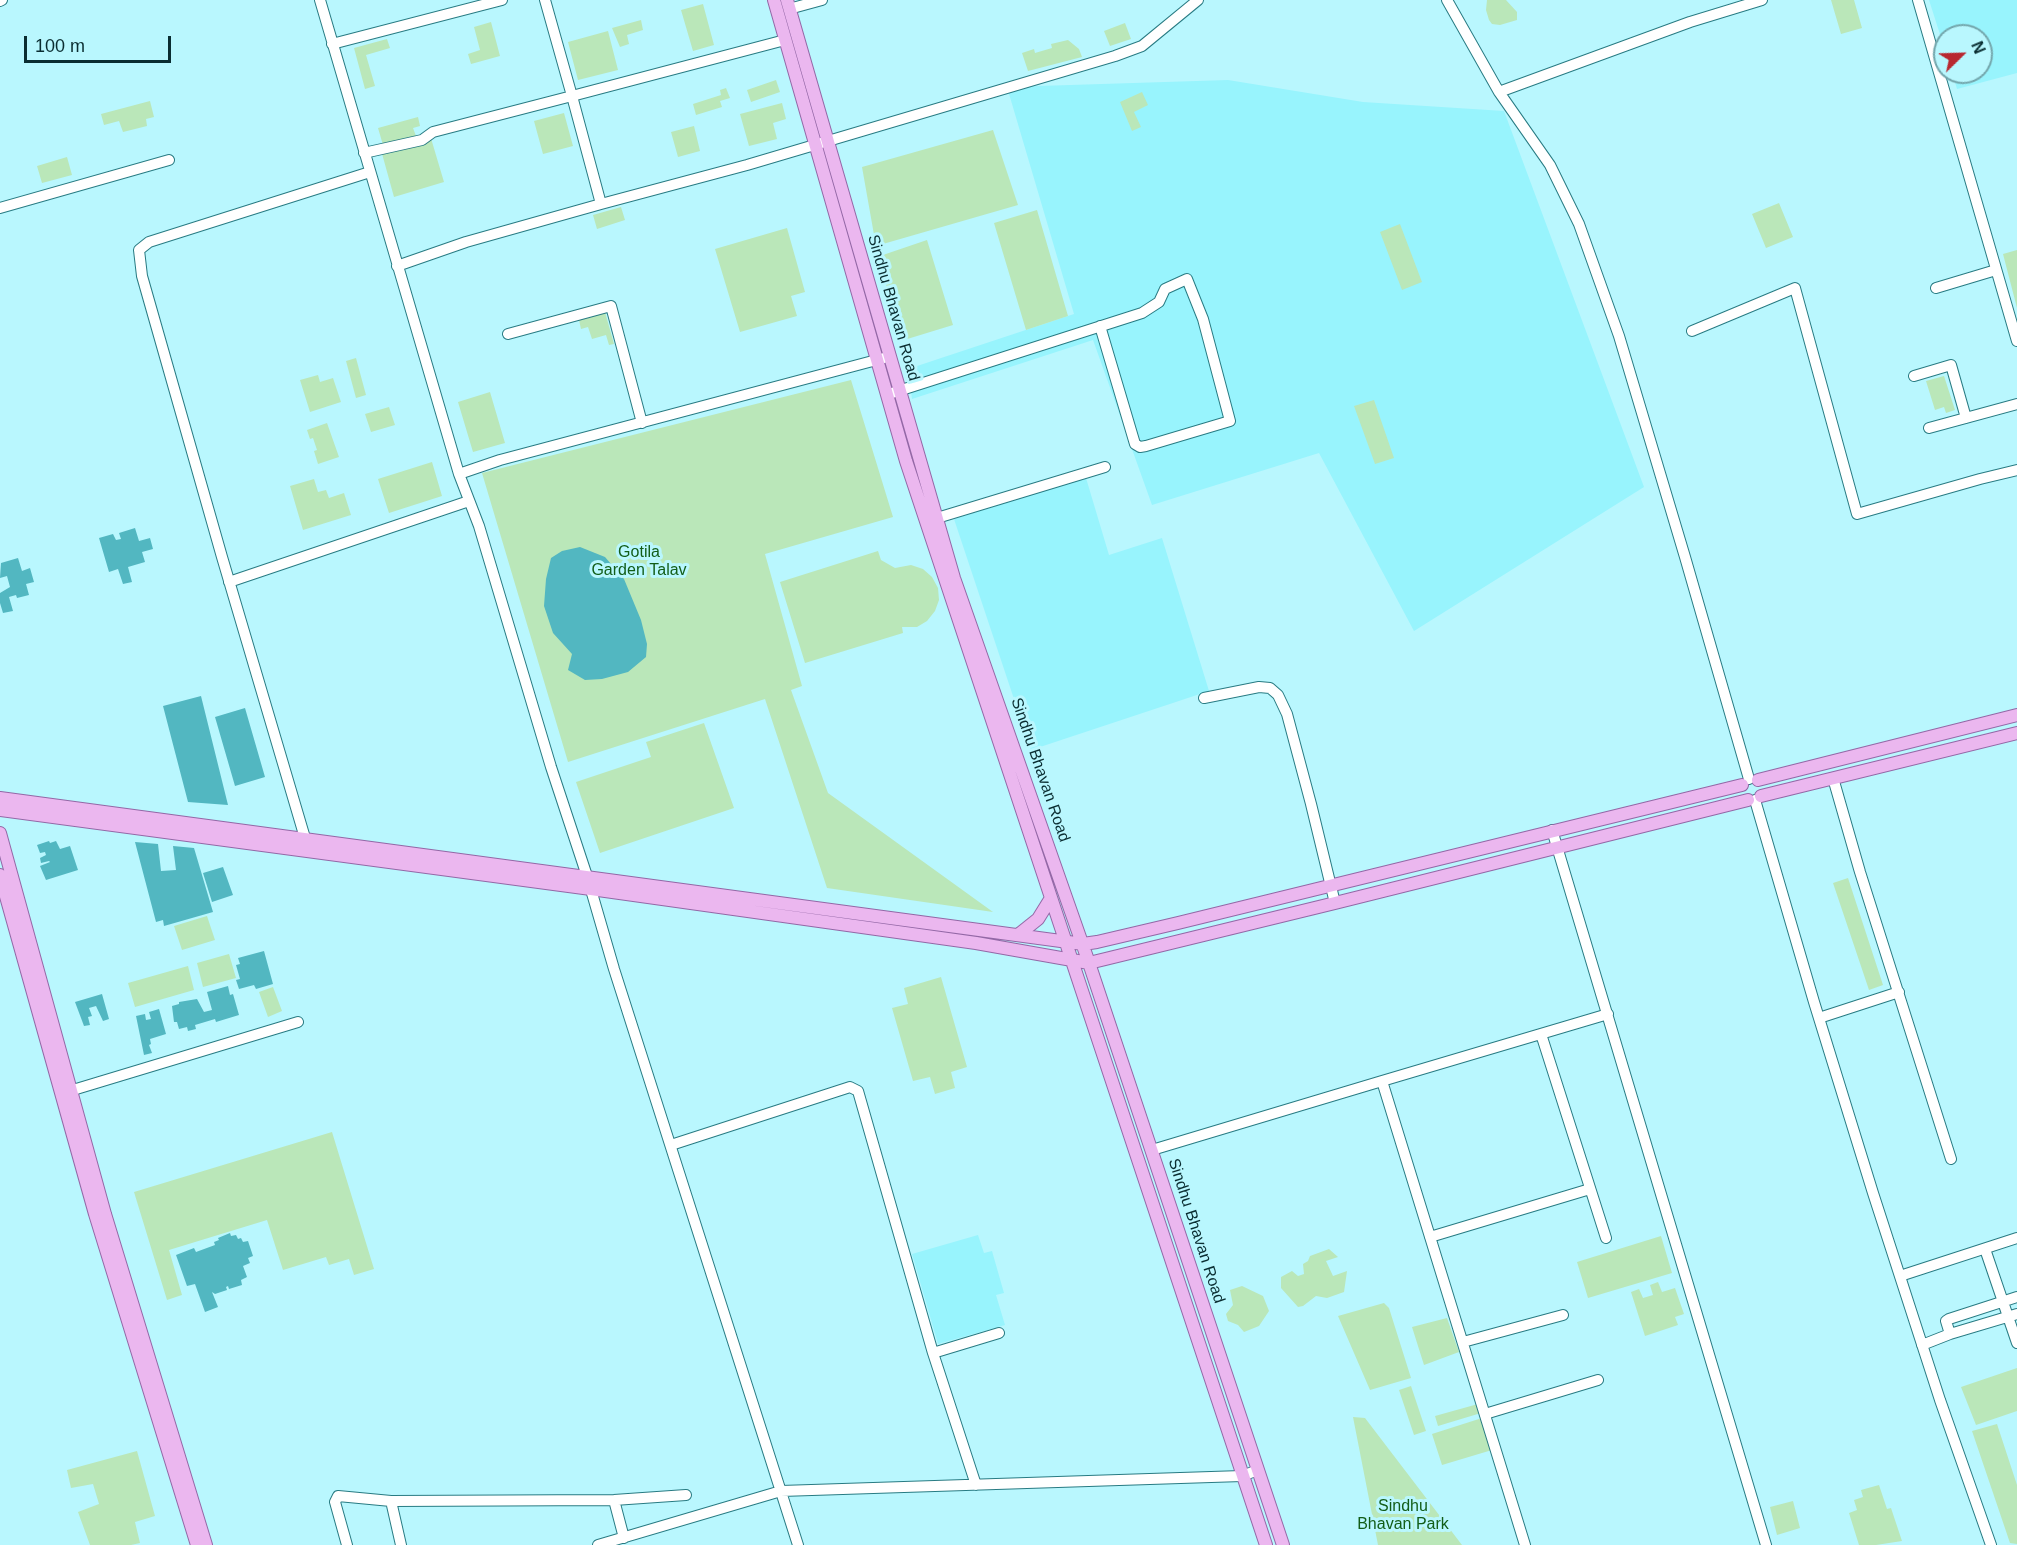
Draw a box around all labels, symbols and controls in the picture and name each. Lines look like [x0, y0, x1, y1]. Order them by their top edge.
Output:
scale bar [27, 24, 174, 62]
north arrow [1933, 24, 1993, 84]
text: 100 m [35, 36, 85, 56]
text: N [1968, 39, 1988, 56]
street label: Sindhu Bhavan Road [863, 233, 923, 383]
park label: Gotila Garden Talav [591, 543, 687, 581]
street label: Sindhu Bhavan Road [1006, 695, 1074, 845]
street label: Sindhu Bhavan Road [1164, 1156, 1228, 1306]
park label: Sindhu Bhavan Park [1357, 1497, 1449, 1535]

